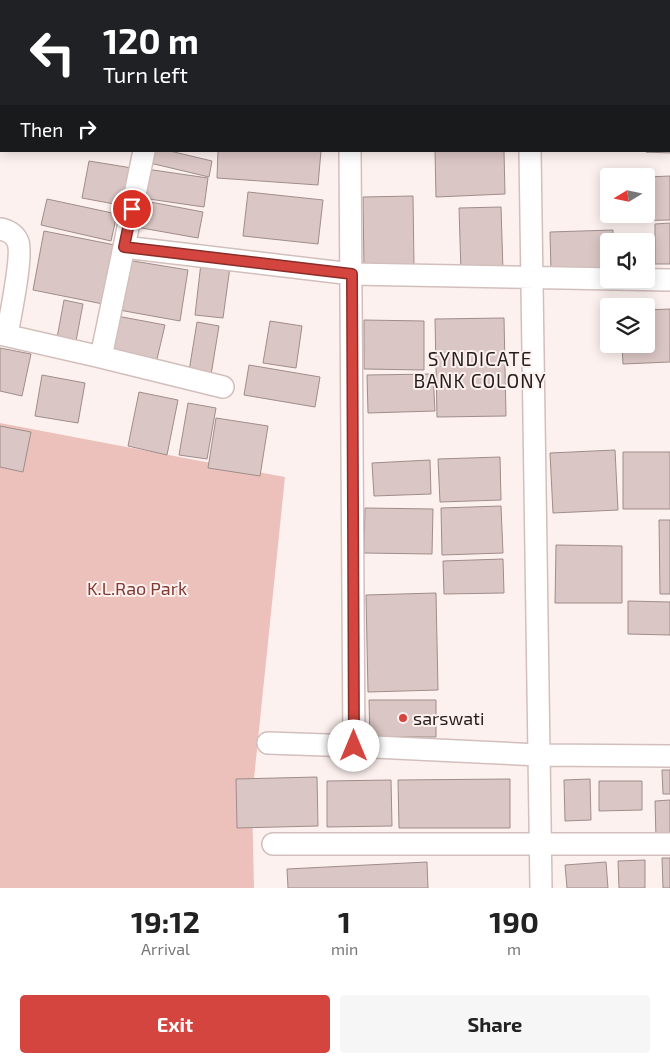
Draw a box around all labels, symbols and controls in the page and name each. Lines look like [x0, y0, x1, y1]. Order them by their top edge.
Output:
text: 120 m [103, 19, 199, 61]
icon: left [20, 20, 85, 85]
text: Turn left [103, 61, 188, 87]
icon: right [73, 115, 101, 143]
text: Then [20, 118, 63, 141]
north arrow [600, 168, 655, 222]
map controls [600, 168, 655, 353]
pin [111, 188, 153, 230]
icon: arrive [118, 195, 146, 223]
button: sound [600, 233, 655, 288]
button: layers [600, 298, 655, 353]
district label: SYNDICATE BANK COLONY [414, 347, 546, 392]
park label: K.L.Rao Park [87, 577, 187, 599]
place label: sarswati [413, 707, 484, 729]
marker: sarswati [397, 712, 409, 724]
position arrow [327, 719, 379, 771]
text: 19:12 [131, 903, 200, 939]
text: 1 [338, 903, 351, 939]
text: 190 [489, 903, 539, 939]
text: Arrival [141, 939, 190, 958]
text: min [331, 939, 358, 958]
text: m [507, 939, 521, 958]
button: Exit [20, 995, 330, 1053]
button: Share [340, 995, 650, 1053]

